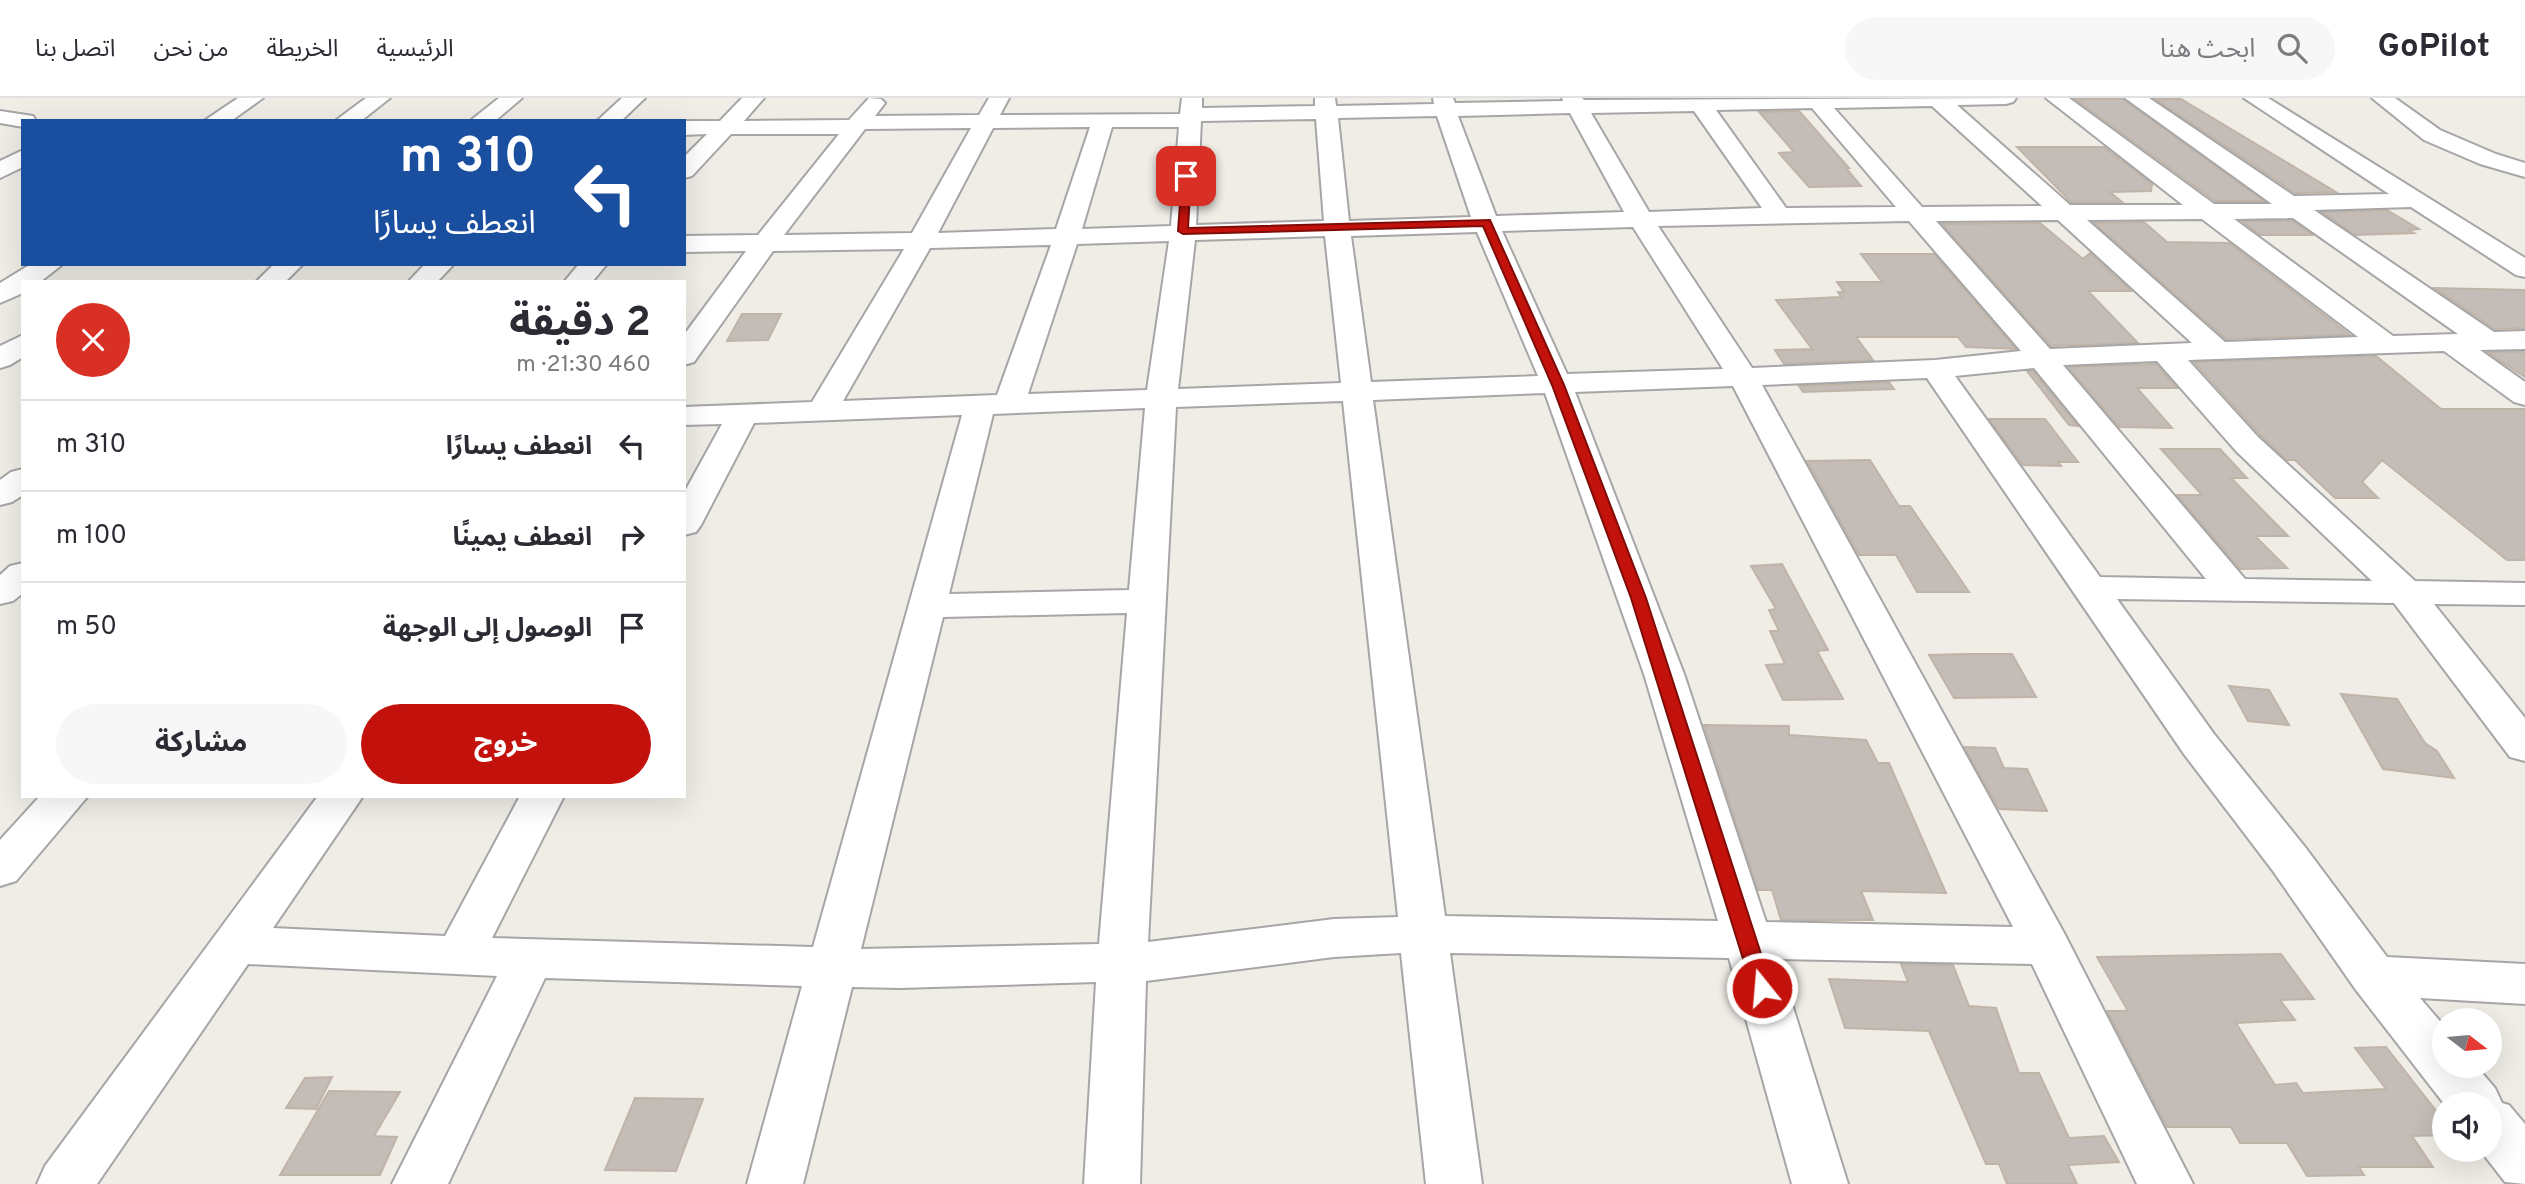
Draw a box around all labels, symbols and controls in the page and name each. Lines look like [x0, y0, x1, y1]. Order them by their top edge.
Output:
search box [1845, 17, 2335, 80]
text: GoPilot [2377, 27, 2490, 69]
icon: search [2273, 29, 2311, 67]
text: ابحث هنا [2160, 34, 2255, 67]
text: اتصل بنا [35, 35, 116, 65]
text: من نحن [154, 35, 229, 65]
text: الخريطة [267, 35, 338, 65]
text: الرئيسية [376, 35, 454, 65]
text: 310 m [400, 128, 536, 190]
pin [1156, 146, 1216, 206]
icon: left [560, 147, 651, 238]
icon: arrive [1167, 157, 1205, 195]
text: انعطف يسارًا [373, 205, 536, 245]
text: 2 دقيقة [509, 298, 651, 351]
button: close [56, 303, 130, 377]
text: 460 m · 21:30 [516, 351, 651, 380]
icon: left [613, 427, 651, 465]
text: 310 m [56, 429, 126, 462]
text: انعطف يسارًا [446, 431, 592, 464]
icon: right [613, 518, 651, 556]
text: 100 m [56, 520, 127, 553]
text: انعطف يمينًا [453, 522, 592, 555]
icon: arrive [613, 609, 651, 647]
text: 50 m [56, 611, 117, 644]
text: الوصول إلى الوجهة [383, 613, 592, 646]
button: مشاركة [56, 704, 347, 784]
button: خروج [361, 704, 651, 784]
position arrow [1725, 951, 1799, 1025]
north arrow [2432, 1008, 2502, 1078]
map controls [2432, 1008, 2502, 1162]
button: sound [2432, 1092, 2502, 1162]

